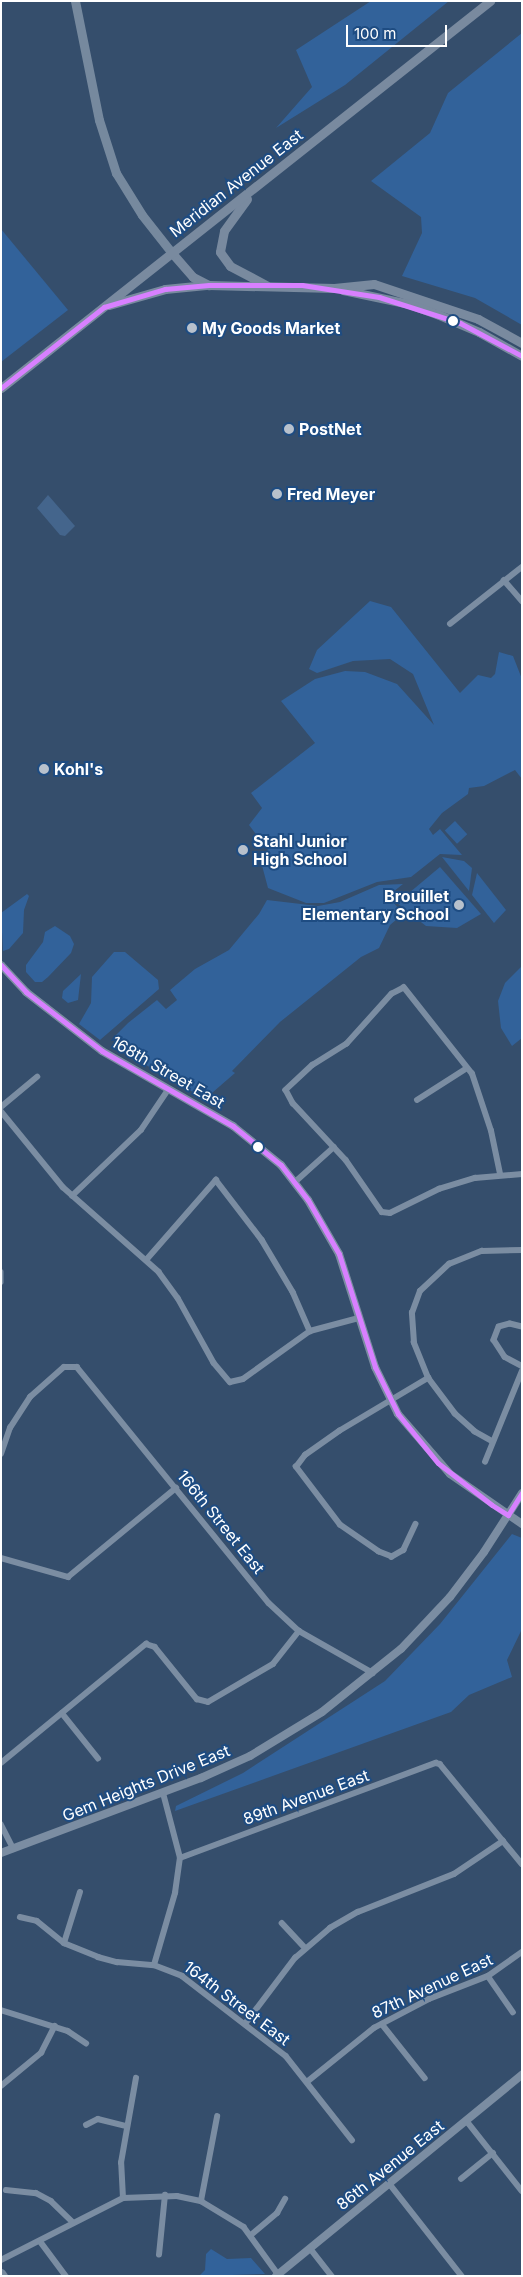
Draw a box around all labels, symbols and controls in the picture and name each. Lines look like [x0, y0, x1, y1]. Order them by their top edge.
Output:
scale bar [348, 15, 449, 47]
text: 100 m [354, 24, 396, 43]
street label: Meridian Avenue East [166, 125, 306, 241]
unlabelled marker [448, 316, 458, 326]
place label: My Goods Market [202, 318, 340, 338]
marker: My Goods Market [186, 322, 198, 334]
place label: PostNet [299, 419, 361, 439]
marker: PostNet [283, 423, 295, 435]
place label: Fred Meyer [287, 484, 375, 504]
marker: Fred Meyer [271, 488, 283, 500]
place label: Kohl's [54, 759, 103, 779]
marker: Kohl's [38, 763, 50, 775]
place label: Stahl Junior High School [253, 831, 347, 869]
marker: Stahl Junior High School [237, 844, 249, 856]
place label: Brouillet Elementary School [302, 886, 449, 924]
marker: Brouillet Elementary School [453, 899, 465, 911]
street label: 168th Street East [108, 1032, 228, 1112]
unlabelled marker [253, 1142, 263, 1152]
street label: 166th Street East [173, 1466, 269, 1578]
street label: Gem Heights Drive East [60, 1741, 232, 1825]
street label: 89th Avenue East [241, 1765, 371, 1829]
street label: 87th Avenue East [369, 1950, 495, 2022]
street label: 164th Street East [180, 1957, 294, 2049]
street label: 86th Avenue East [333, 2116, 447, 2214]

